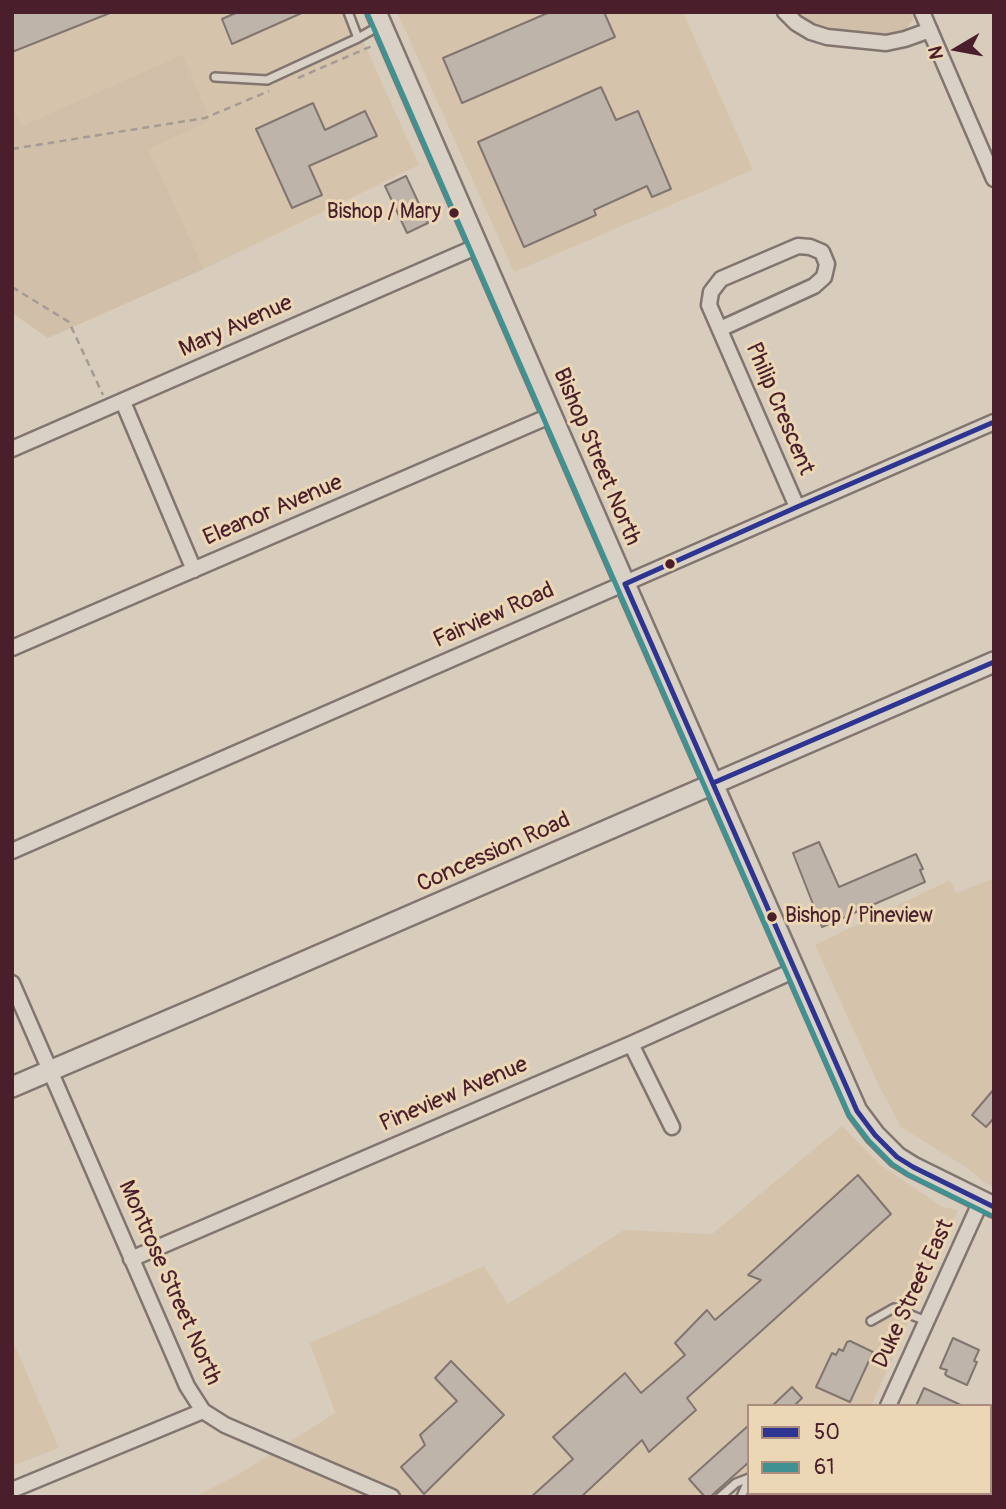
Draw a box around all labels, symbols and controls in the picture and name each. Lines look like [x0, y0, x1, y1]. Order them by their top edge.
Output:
north arrow [922, 14, 992, 84]
text: N [923, 44, 949, 61]
place label: Bishop / Mary [327, 200, 441, 226]
marker: Bishop / Mary [447, 206, 461, 220]
street label: Mary Avenue [175, 290, 297, 364]
street label: Philip Crescent [739, 339, 819, 479]
street label: Bishop Street North [546, 364, 646, 550]
street label: Eleanor Avenue [199, 469, 347, 553]
unlabelled marker [663, 557, 677, 571]
street label: Fairview Road [429, 577, 559, 655]
street label: Concession Road [413, 807, 575, 899]
place label: Bishop / Pineview [785, 904, 933, 930]
marker: Bishop / Pineview [765, 910, 779, 924]
street label: Pineview Avenue [376, 1051, 532, 1139]
street label: Montrose Street North [111, 1176, 227, 1390]
street label: Duke Street East [867, 1215, 961, 1373]
legend [747, 1404, 992, 1495]
text: 50 [814, 1419, 840, 1446]
text: 61 [814, 1454, 834, 1481]

